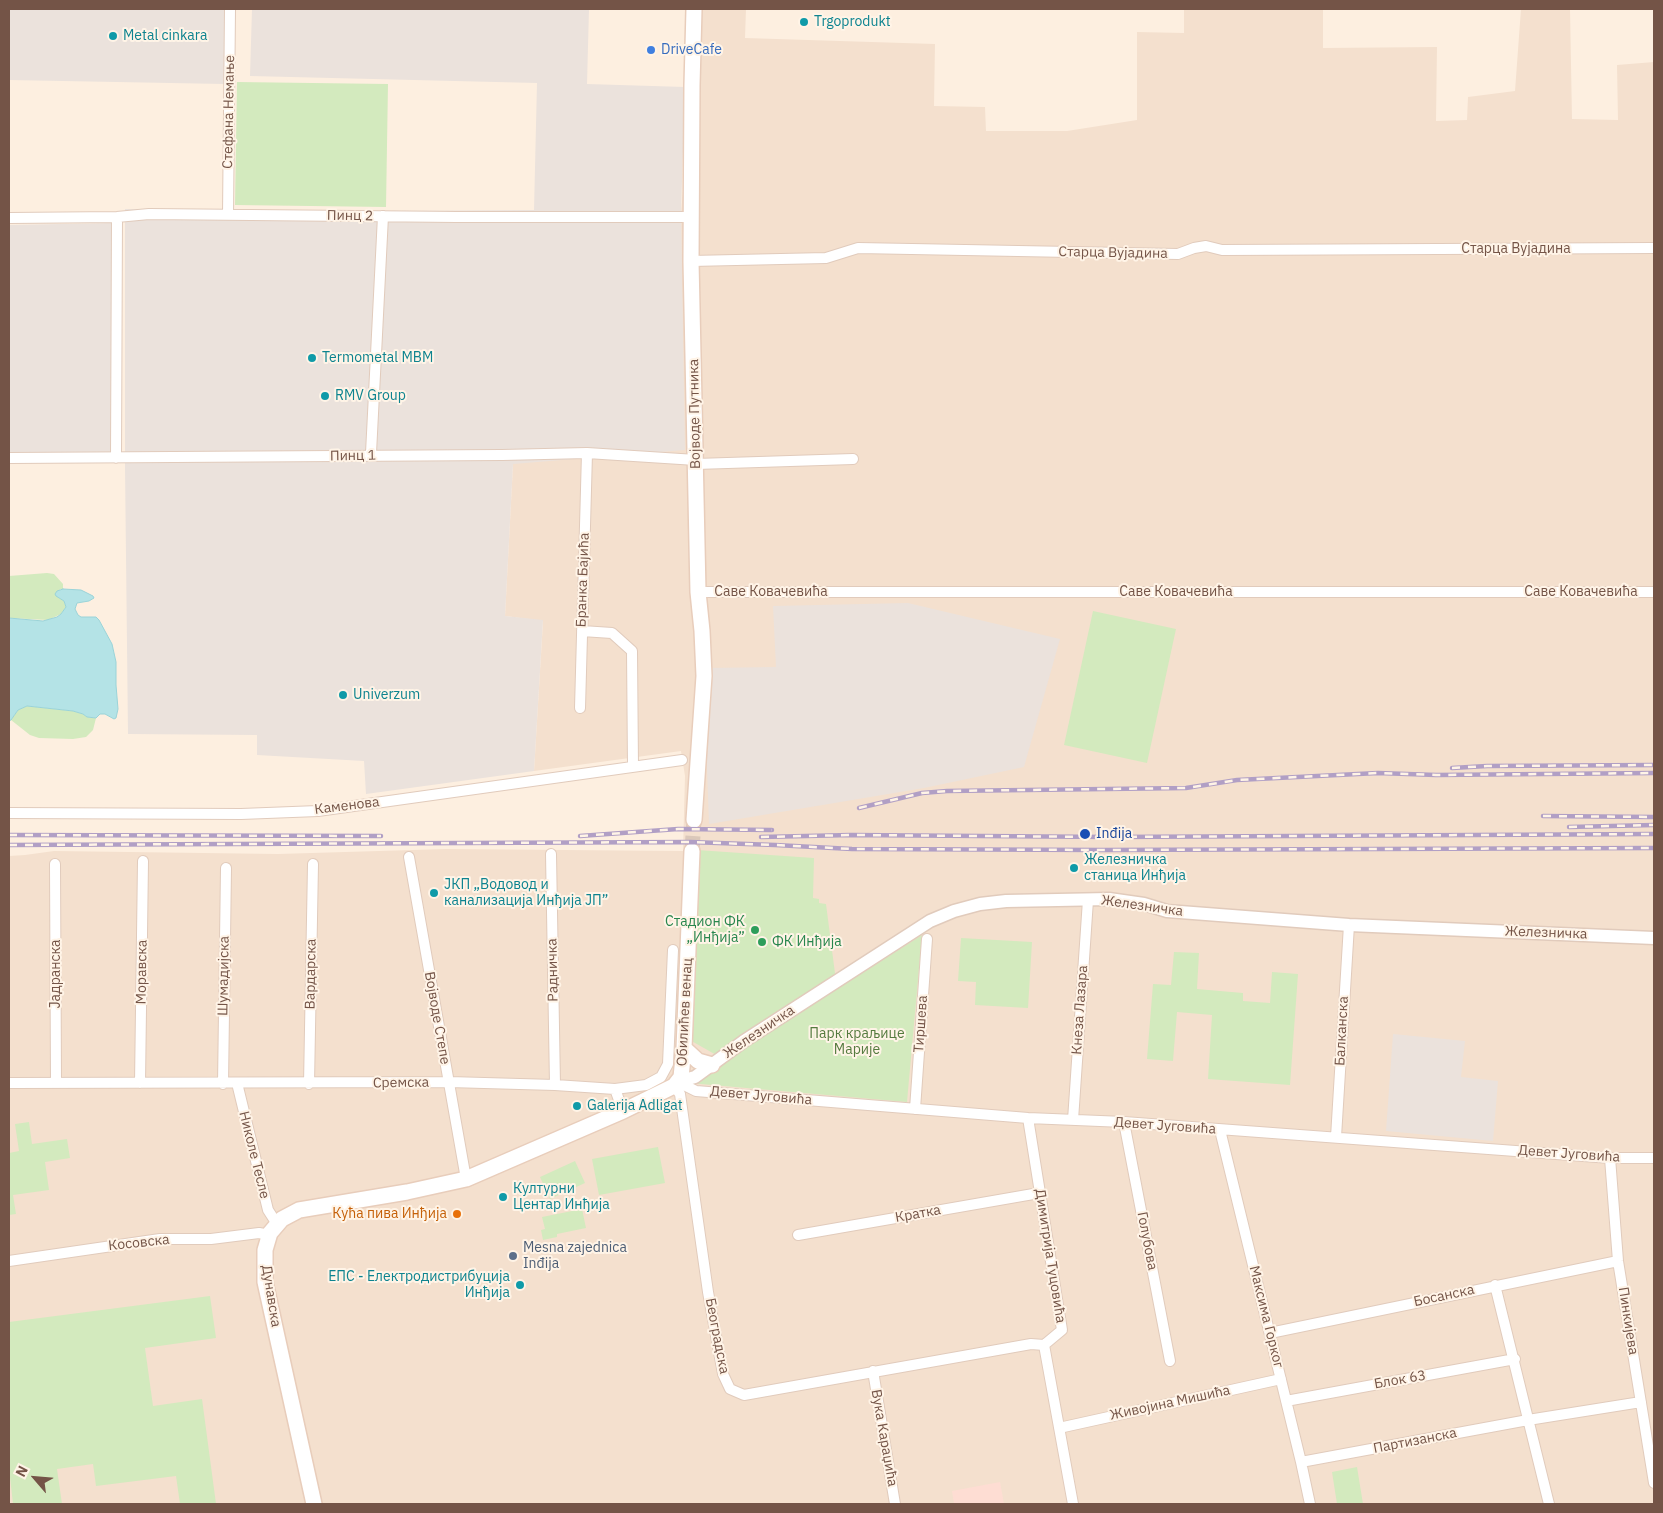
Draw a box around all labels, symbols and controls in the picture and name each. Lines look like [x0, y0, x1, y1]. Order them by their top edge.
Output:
place label: Trgoprodukt [814, 14, 891, 30]
marker: Trgoprodukt [798, 16, 810, 28]
place label: Metal cinkara [123, 28, 207, 44]
marker: Metal cinkara [107, 30, 119, 42]
place label: DriveCafe [661, 42, 722, 58]
marker: DriveCafe [645, 44, 657, 56]
street label: Стефана Немање [220, 55, 238, 169]
street label: Пинц 2 [327, 207, 373, 225]
street label: Старца Вујадина [1461, 241, 1571, 257]
street label: Старца Вујадина [1058, 244, 1168, 262]
place label: Termometal MBM [322, 350, 433, 366]
marker: Termometal MBM [306, 352, 318, 364]
street label: Војводе Путника [686, 359, 704, 469]
place label: RMV Group [335, 388, 406, 404]
marker: RMV Group [319, 390, 331, 402]
street label: Пинц 1 [330, 447, 376, 465]
street label: Бранка Бајића [573, 532, 593, 628]
street label: Саве Ковачевића [714, 584, 828, 600]
street label: Саве Ковачевића [1119, 584, 1233, 600]
street label: Саве Ковачевића [1524, 584, 1638, 600]
place label: Univerzum [353, 687, 420, 703]
marker: Univerzum [337, 689, 349, 701]
street label: Каменова [314, 794, 380, 818]
place label: Inđija [1096, 826, 1132, 842]
marker: Inđija [1078, 827, 1092, 841]
place label: Железничка станица Инђија [1084, 852, 1186, 884]
marker: Железничка станица Инђија [1068, 862, 1080, 874]
place label: ЈКП „Водовод и канализација Инђија ЈП” [444, 877, 608, 910]
marker: ЈКП „Водовод и канализација Инђија ЈП” [428, 887, 440, 899]
street label: Железничка [1100, 892, 1184, 920]
place label: Стадион ФК „Инђија” [665, 914, 745, 946]
street label: Железничка [1504, 923, 1588, 943]
marker: Стадион ФК „Инђија” [749, 924, 761, 936]
place label: ФК Инђија [772, 934, 842, 950]
street label: Шумадијска [215, 936, 233, 1016]
marker: ФК Инђија [756, 936, 768, 948]
street label: Вардарска [302, 938, 320, 1010]
street label: Радничка [544, 938, 562, 1002]
street label: Јадранска [48, 939, 64, 1009]
street label: Моравска [133, 940, 151, 1004]
street label: Обилићев венац [674, 957, 696, 1067]
street label: Кнеза Лазара [1068, 965, 1092, 1055]
street label: Војводе Степе [421, 970, 453, 1066]
street label: Тиршева [911, 995, 931, 1053]
street label: Балканска [1332, 996, 1352, 1066]
street label: Железничка [720, 1002, 798, 1062]
park label: Парк краљице Марије [809, 1026, 905, 1058]
street label: Сремска [373, 1074, 429, 1092]
street label: Девет Југовића [709, 1083, 813, 1109]
place label: Galerija Adligat [587, 1098, 683, 1114]
marker: Galerija Adligat [571, 1100, 583, 1112]
street label: Николе Тесле [235, 1109, 273, 1201]
street label: Девет Југовића [1113, 1114, 1217, 1138]
street label: Девет Југовића [1517, 1142, 1621, 1166]
place label: Културни Центар Инђија [513, 1181, 610, 1214]
street label: Димитрија Туцовића [1031, 1188, 1069, 1324]
marker: Културни Центар Инђија [497, 1191, 509, 1203]
street label: Кратка [894, 1202, 942, 1226]
place label: Кућа пива Инђија [332, 1206, 447, 1222]
marker: Кућа пива Инђија [451, 1208, 463, 1220]
street label: Голубова [1133, 1210, 1161, 1272]
street label: Косовска [108, 1231, 170, 1255]
place label: Mesna zajednica Inđija [523, 1240, 627, 1272]
marker: Mesna zajednica Inđija [507, 1250, 519, 1262]
street label: Дунавска [258, 1264, 284, 1328]
street label: Максима Горког [1245, 1264, 1287, 1370]
place label: ЕПС - Електродистрибуција Инђија [328, 1269, 510, 1302]
marker: ЕПС - Електродистрибуција Инђија [514, 1279, 526, 1291]
street label: Босанска [1412, 1281, 1476, 1311]
street label: Пинкијева [1614, 1286, 1642, 1356]
street label: Београдска [701, 1297, 733, 1375]
street label: Блок 63 [1373, 1367, 1427, 1393]
street label: Живојина Мишића [1108, 1382, 1232, 1424]
street label: Вука Караџића [867, 1388, 901, 1488]
street label: Партизанска [1372, 1425, 1458, 1457]
north arrow [10, 1453, 60, 1503]
text: N [11, 1463, 32, 1480]

